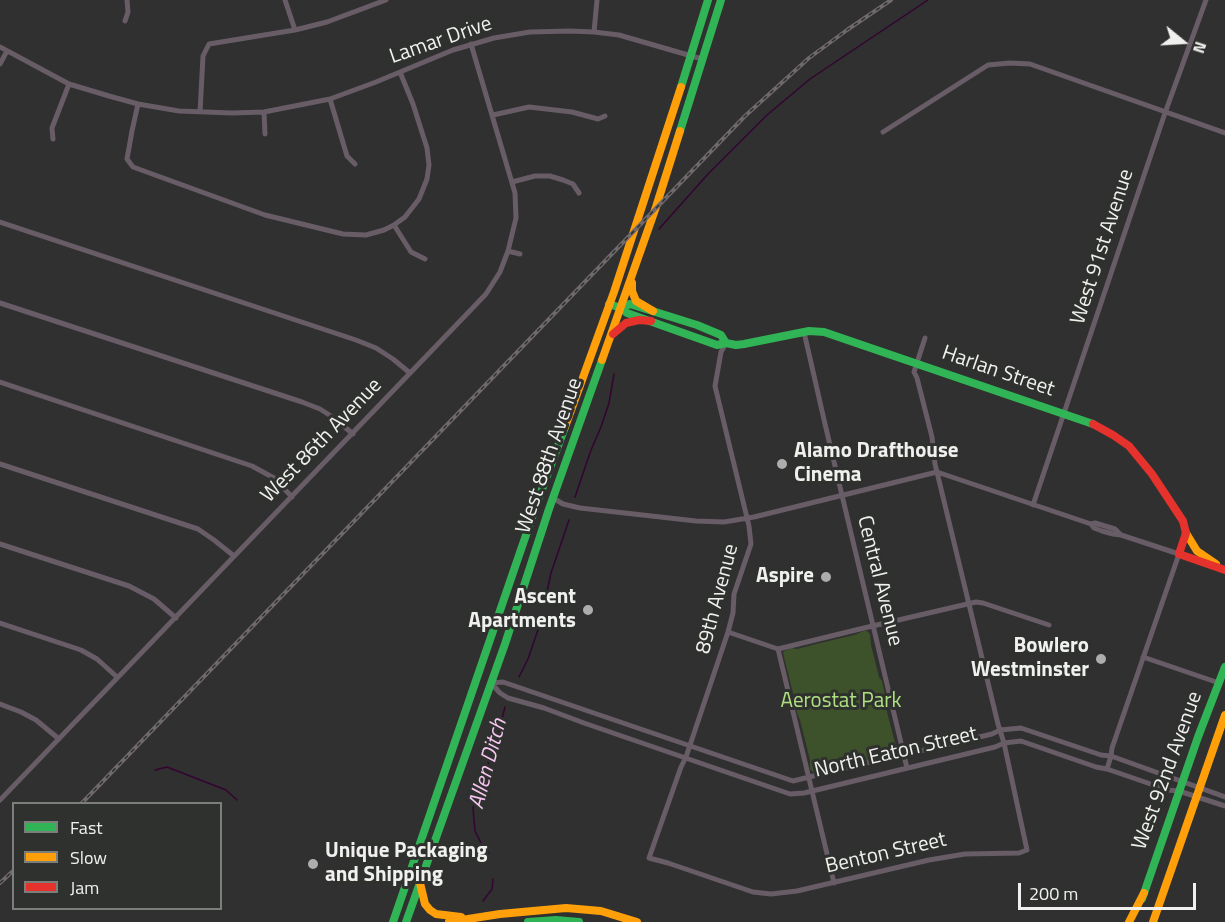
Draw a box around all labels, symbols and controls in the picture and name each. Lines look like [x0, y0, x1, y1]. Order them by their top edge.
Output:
street label: Lamar Drive [387, 12, 495, 70]
north arrow [1153, 12, 1213, 72]
text: N [1187, 39, 1213, 57]
street label: West 91st Avenue [1066, 166, 1140, 328]
street label: Harlan Street [938, 341, 1058, 403]
street label: West 86th Avenue [256, 374, 388, 508]
street label: West 88th Avenue [512, 375, 588, 537]
place label: Alamo Drafthouse Cinema [794, 439, 959, 489]
marker: Alamo Drafthouse Cinema [775, 457, 789, 471]
street label: Central Avenue [851, 513, 907, 649]
street label: 89th Avenue [691, 541, 745, 657]
place label: Aspire [756, 564, 814, 590]
marker: Aspire [819, 570, 833, 584]
place label: Ascent Apartments [468, 585, 576, 635]
marker: Ascent Apartments [581, 603, 595, 617]
place label: Bowlero Westminster [971, 634, 1089, 684]
marker: Bowlero Westminster [1094, 652, 1108, 666]
street label: West 92nd Avenue [1128, 688, 1208, 854]
park label: Aerostat Park [781, 689, 901, 715]
water label: Allen Ditch [464, 716, 514, 812]
street label: North Eaton Street [812, 722, 980, 784]
legend [12, 802, 222, 910]
text: Fast [70, 814, 103, 841]
street label: Benton Street [823, 828, 949, 880]
place label: Unique Packaging and Shipping [325, 839, 487, 889]
text: Slow [70, 844, 107, 871]
marker: Unique Packaging and Shipping [306, 857, 320, 871]
scale bar [1021, 871, 1200, 909]
text: Jam [70, 874, 99, 901]
text: 200 m [1029, 880, 1078, 907]

